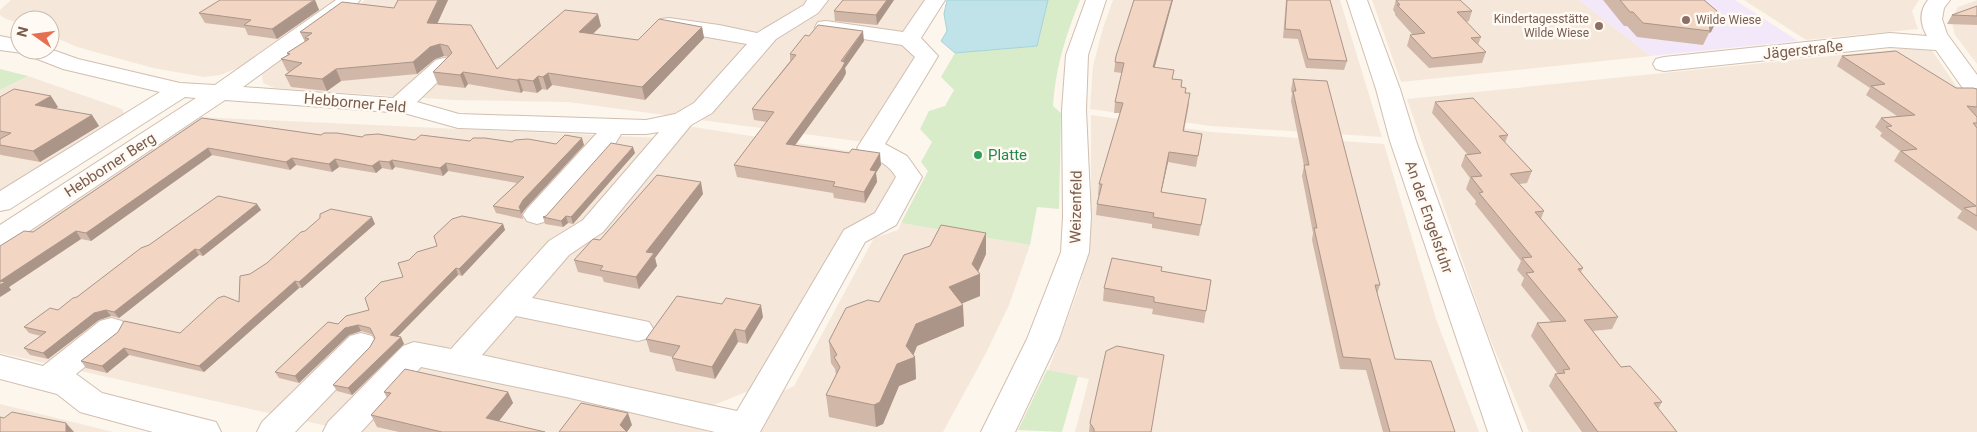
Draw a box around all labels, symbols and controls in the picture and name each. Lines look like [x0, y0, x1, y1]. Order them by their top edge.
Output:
north arrow [10, 10, 60, 60]
place label: Kindertagesstätte Wilde Wiese [1494, 12, 1589, 40]
place label: Wilde Wiese [1696, 13, 1761, 27]
marker: Wilde Wiese [1680, 14, 1692, 26]
marker: Kindertagesstätte Wilde Wiese [1593, 20, 1605, 32]
text: N [13, 25, 31, 39]
street label: Jägerstraße [1762, 37, 1844, 63]
street label: Hebborner Feld [303, 90, 407, 116]
street label: Hebborner Berg [61, 129, 159, 201]
place label: Platte [988, 146, 1027, 164]
marker: Platte [972, 149, 984, 161]
street label: An der Engelsfuhr [1401, 158, 1457, 276]
street label: Weizenfeld [1066, 170, 1086, 244]

